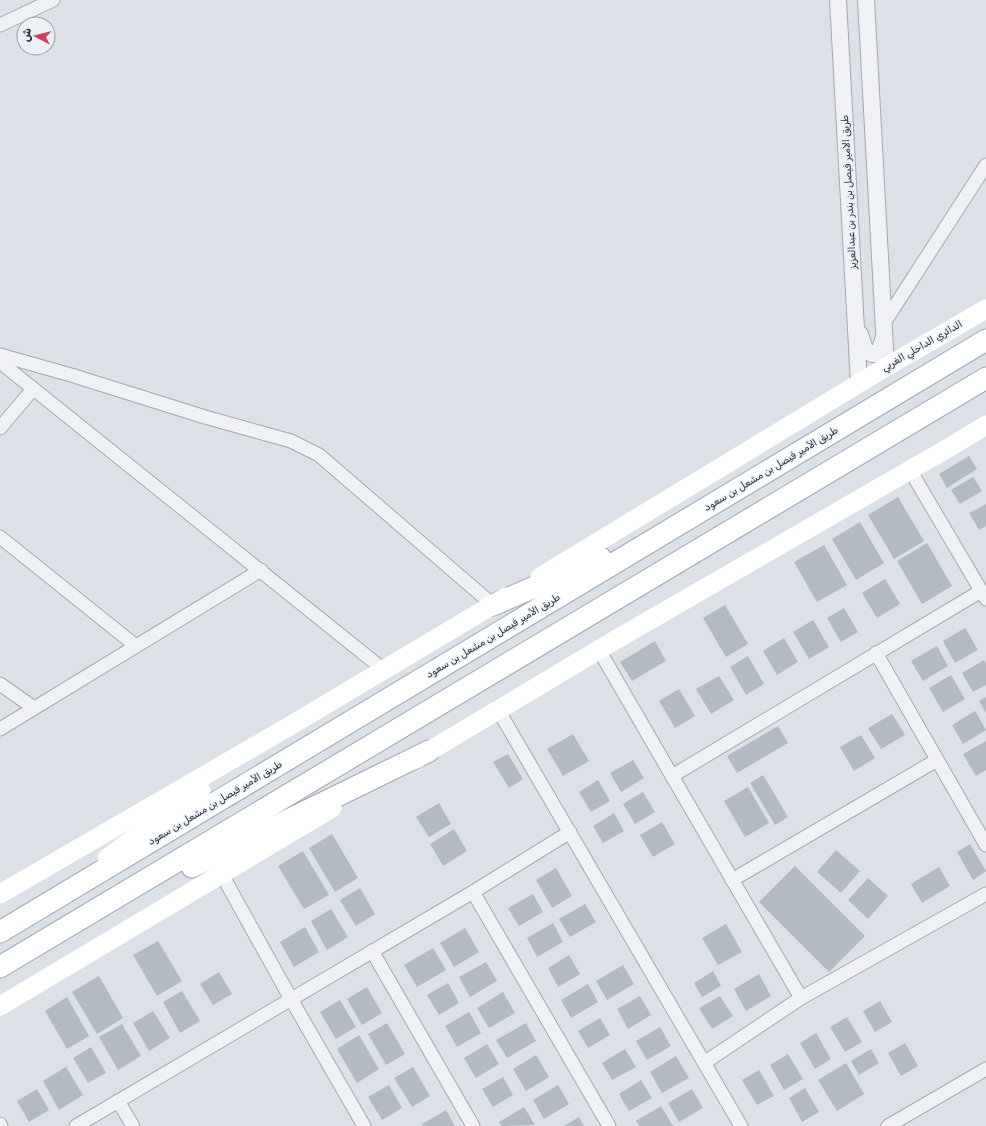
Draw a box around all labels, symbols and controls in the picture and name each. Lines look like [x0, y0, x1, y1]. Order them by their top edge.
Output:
north arrow [16, 16, 56, 56]
text: ش [19, 27, 34, 43]
street label: طريق الامير فيصل بن بندر بن عبدالعزيز [839, 115, 859, 270]
street label: الدائري الداخلي الغربي [879, 318, 966, 376]
street label: طريق الأمير فيصل بن مشعل بن سعود [702, 424, 840, 514]
street label: طريق الأمير فيصل بن مشعل بن سعود [424, 591, 562, 681]
street label: طريق الأمير فيصل بن مشعل بن سعود [146, 758, 284, 848]

